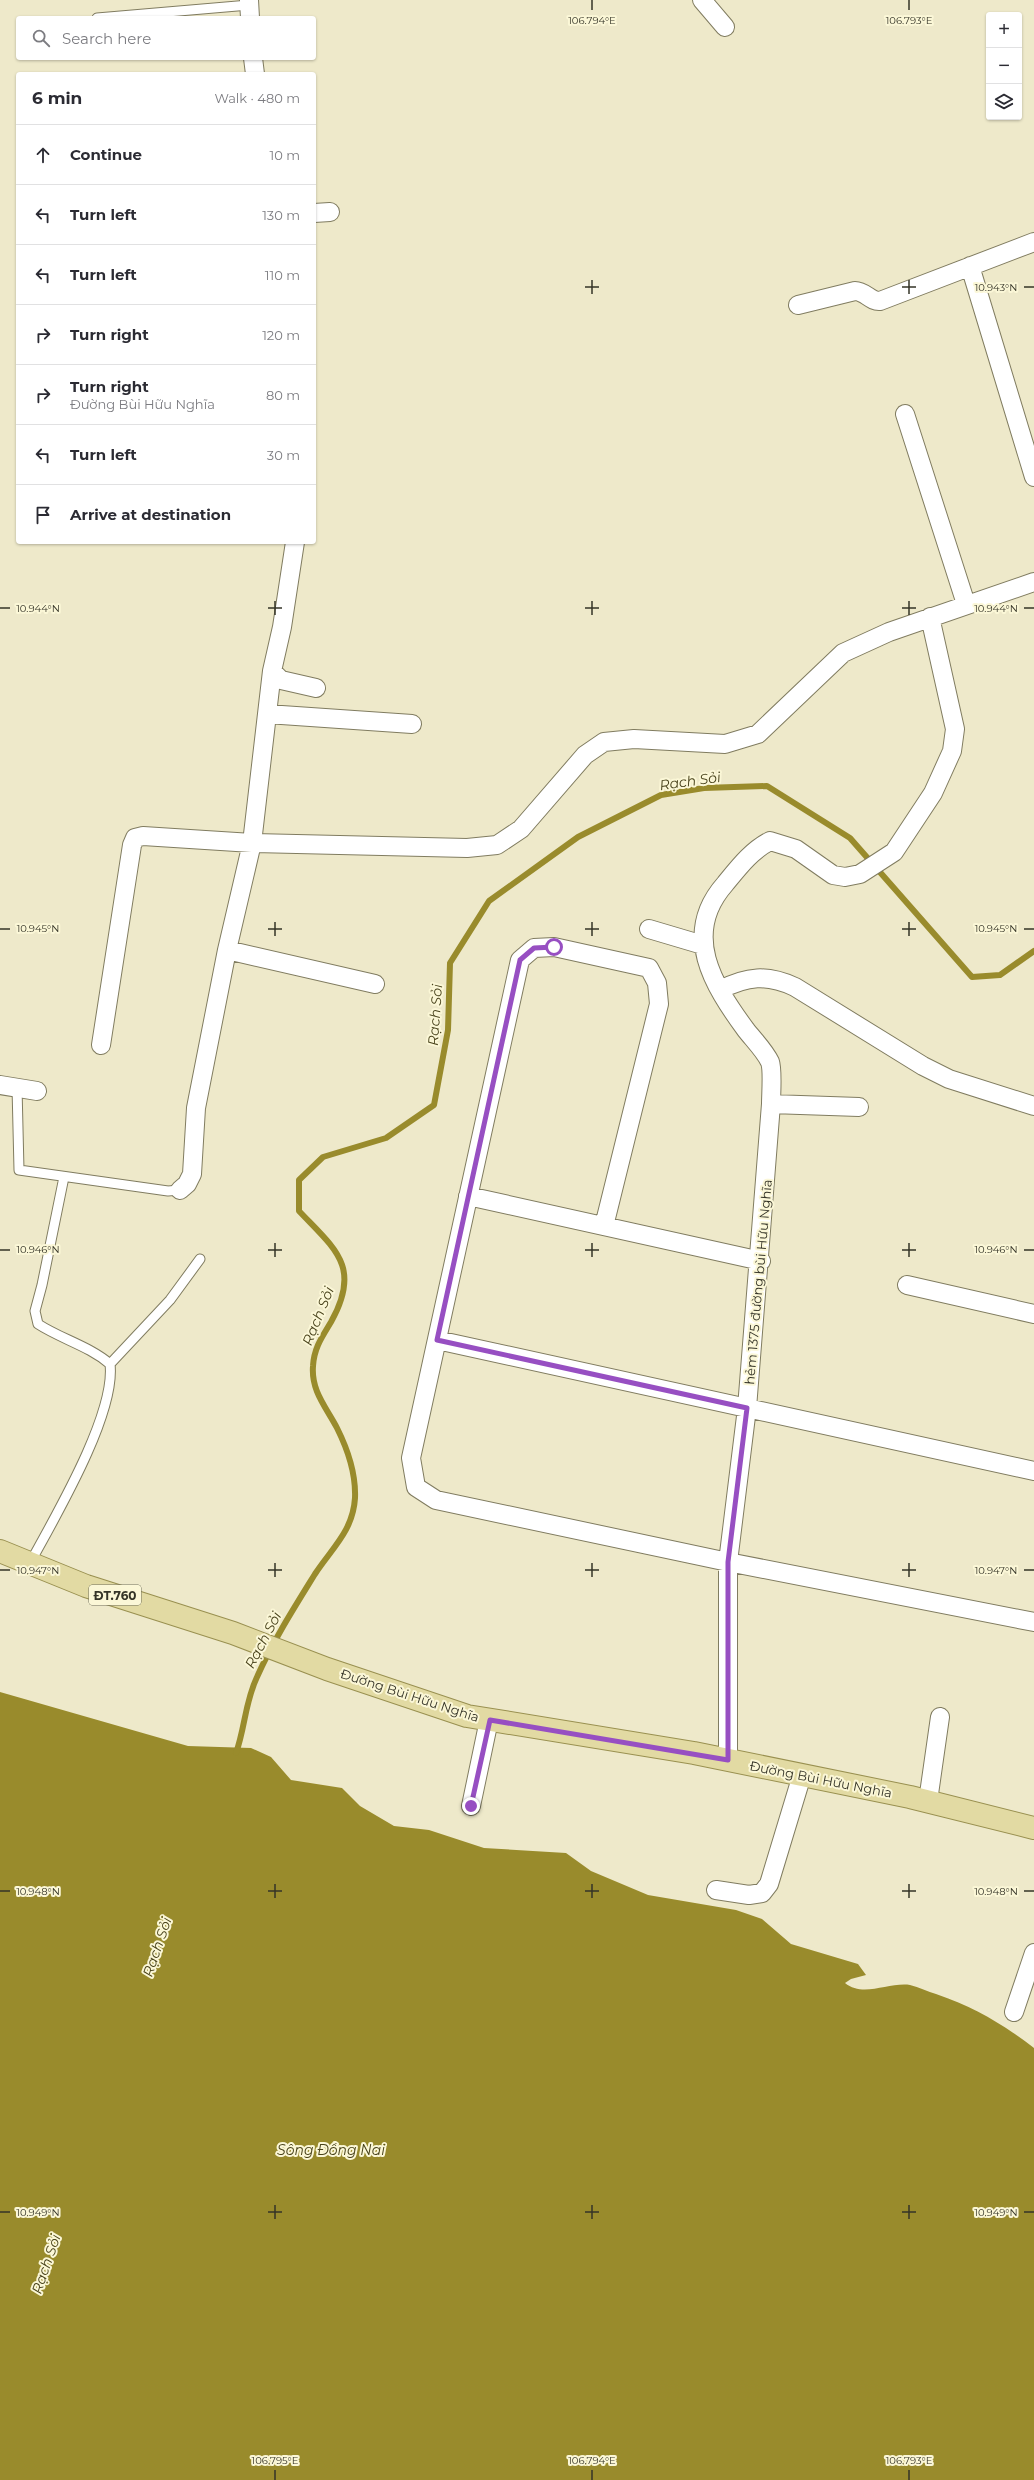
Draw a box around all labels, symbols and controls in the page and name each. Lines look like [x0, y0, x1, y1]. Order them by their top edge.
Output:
map controls [986, 12, 1022, 120]
button: + [986, 12, 1022, 48]
text: 106.794°E [568, 14, 616, 27]
text: 106.793°E [886, 14, 933, 27]
search box [16, 16, 316, 60]
icon: search [30, 27, 52, 49]
text: Search here [62, 29, 151, 48]
button: − [986, 48, 1022, 84]
button: layers [986, 84, 1022, 120]
text: 6 min [32, 88, 82, 108]
text: Walk · 480 m [214, 90, 300, 106]
icon: ahead [32, 144, 54, 166]
text: Continue [70, 145, 142, 164]
text: 10 m [270, 147, 300, 163]
icon: left [32, 204, 54, 226]
text: Turn left [70, 205, 137, 224]
text: 130 m [262, 207, 300, 223]
icon: left [32, 264, 54, 286]
text: Turn left [70, 265, 137, 284]
text: 110 m [265, 267, 300, 283]
text: 10.943°N [975, 281, 1017, 294]
icon: right [32, 324, 54, 346]
text: Turn right [70, 325, 149, 344]
text: 120 m [262, 327, 300, 343]
text: Turn right [70, 377, 149, 396]
icon: right [32, 384, 54, 406]
text: 80 m [266, 387, 300, 403]
text: Đường Bùi Hữu Nghĩa [70, 396, 215, 412]
icon: left [32, 444, 54, 466]
text: Turn left [70, 445, 137, 464]
text: 30 m [267, 447, 300, 463]
icon: arrive [32, 504, 54, 526]
text: Arrive at destination [70, 505, 231, 524]
text: 10.944°N [16, 602, 60, 615]
text: 10.944°N [974, 602, 1018, 615]
water label: Rạch Sỏi [658, 768, 722, 794]
text: 10.945°N [17, 922, 59, 935]
text: 10.945°N [975, 922, 1017, 935]
route start [545, 938, 563, 956]
water label: Rạch Sỏi [424, 983, 446, 1046]
street label: hẻm 1375 đường bùi Hữu Nghĩa [741, 1179, 775, 1385]
text: 10.946°N [16, 1243, 60, 1256]
text: 10.946°N [974, 1243, 1018, 1256]
water label: Rạch Sỏi [298, 1284, 338, 1348]
text: 10.947°N [17, 1564, 59, 1577]
text: 10.947°N [975, 1564, 1017, 1577]
road number: ĐT.760 [89, 1585, 141, 1605]
water label: Rạch Sỏi [241, 1608, 286, 1671]
street label: Đường Bùi Hữu Nghĩa [339, 1665, 481, 1725]
street label: Đường Bùi Hữu Nghĩa [748, 1757, 894, 1801]
route end [462, 1797, 480, 1815]
text: 10.948°N [16, 1885, 60, 1898]
text: 10.948°N [974, 1885, 1018, 1898]
water label: Rạch Sỏi [138, 1915, 176, 1979]
water label: Sông Đồng Nai [277, 2141, 385, 2159]
text: 10.949°N [16, 2206, 60, 2219]
text: 10.949°N [974, 2206, 1018, 2219]
water label: Rạch Sỏi [27, 2232, 65, 2296]
text: 106.795°E [252, 2454, 299, 2467]
text: 106.794°E [568, 2454, 616, 2467]
text: 106.793°E [886, 2454, 933, 2467]

